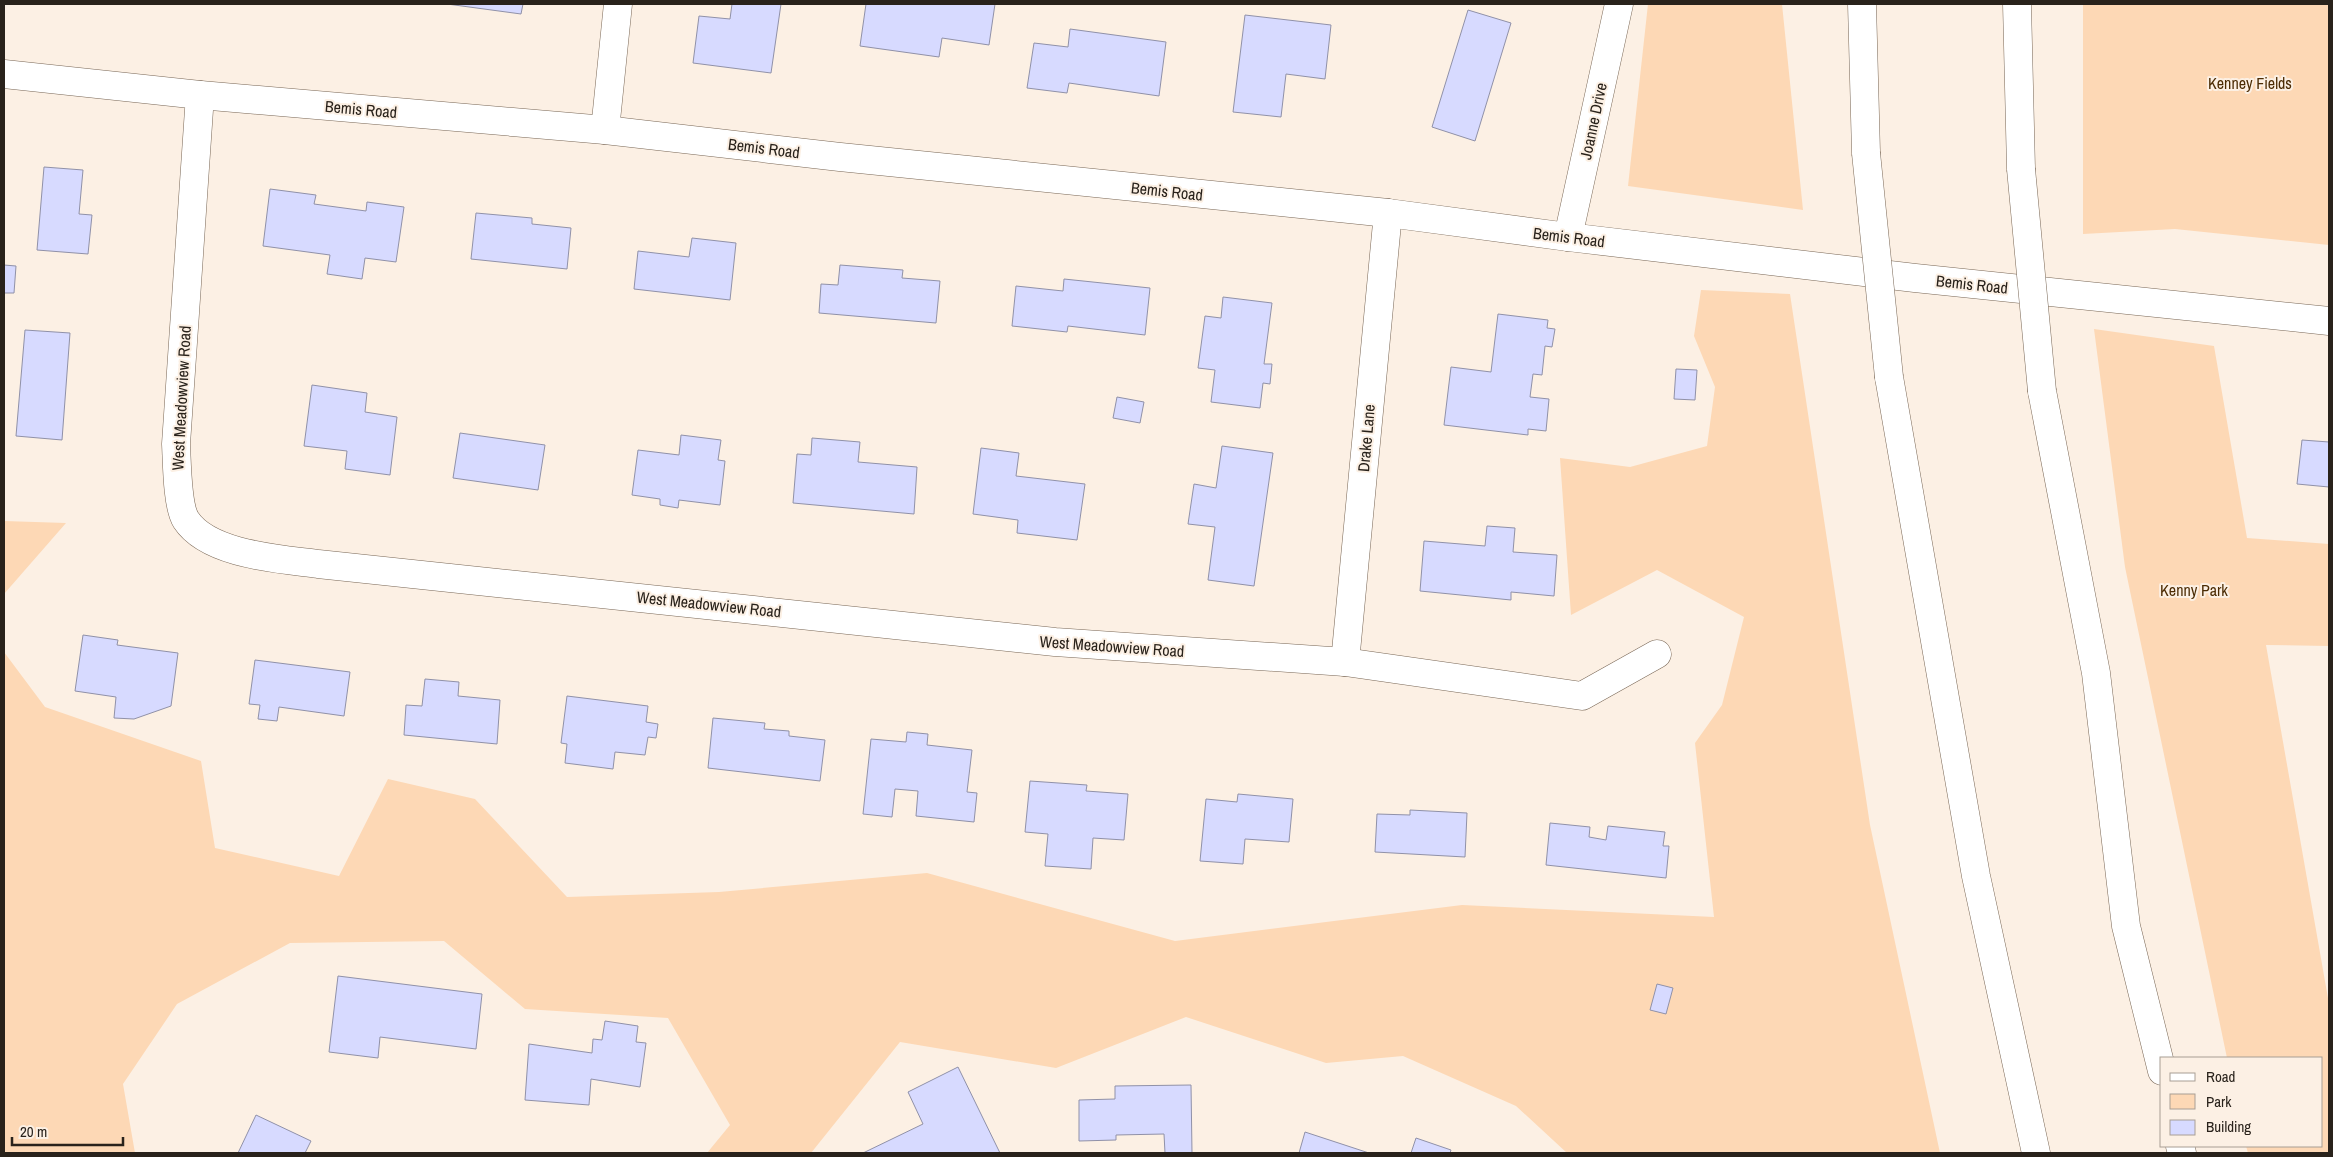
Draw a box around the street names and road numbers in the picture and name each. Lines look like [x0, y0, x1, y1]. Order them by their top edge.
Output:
street label: Joanne Drive [1574, 81, 1612, 161]
street label: Bemis Road [324, 95, 398, 123]
street label: Bemis Road [727, 133, 801, 163]
street label: Bemis Road [1130, 176, 1204, 206]
street label: Bemis Road [1532, 222, 1606, 252]
street label: Bemis Road [1935, 269, 2009, 299]
street label: West Meadowview Road [166, 325, 196, 471]
street label: Drake Lane [1352, 403, 1380, 473]
street label: West Meadowview Road [636, 585, 782, 623]
street label: West Meadowview Road [1039, 630, 1185, 662]

